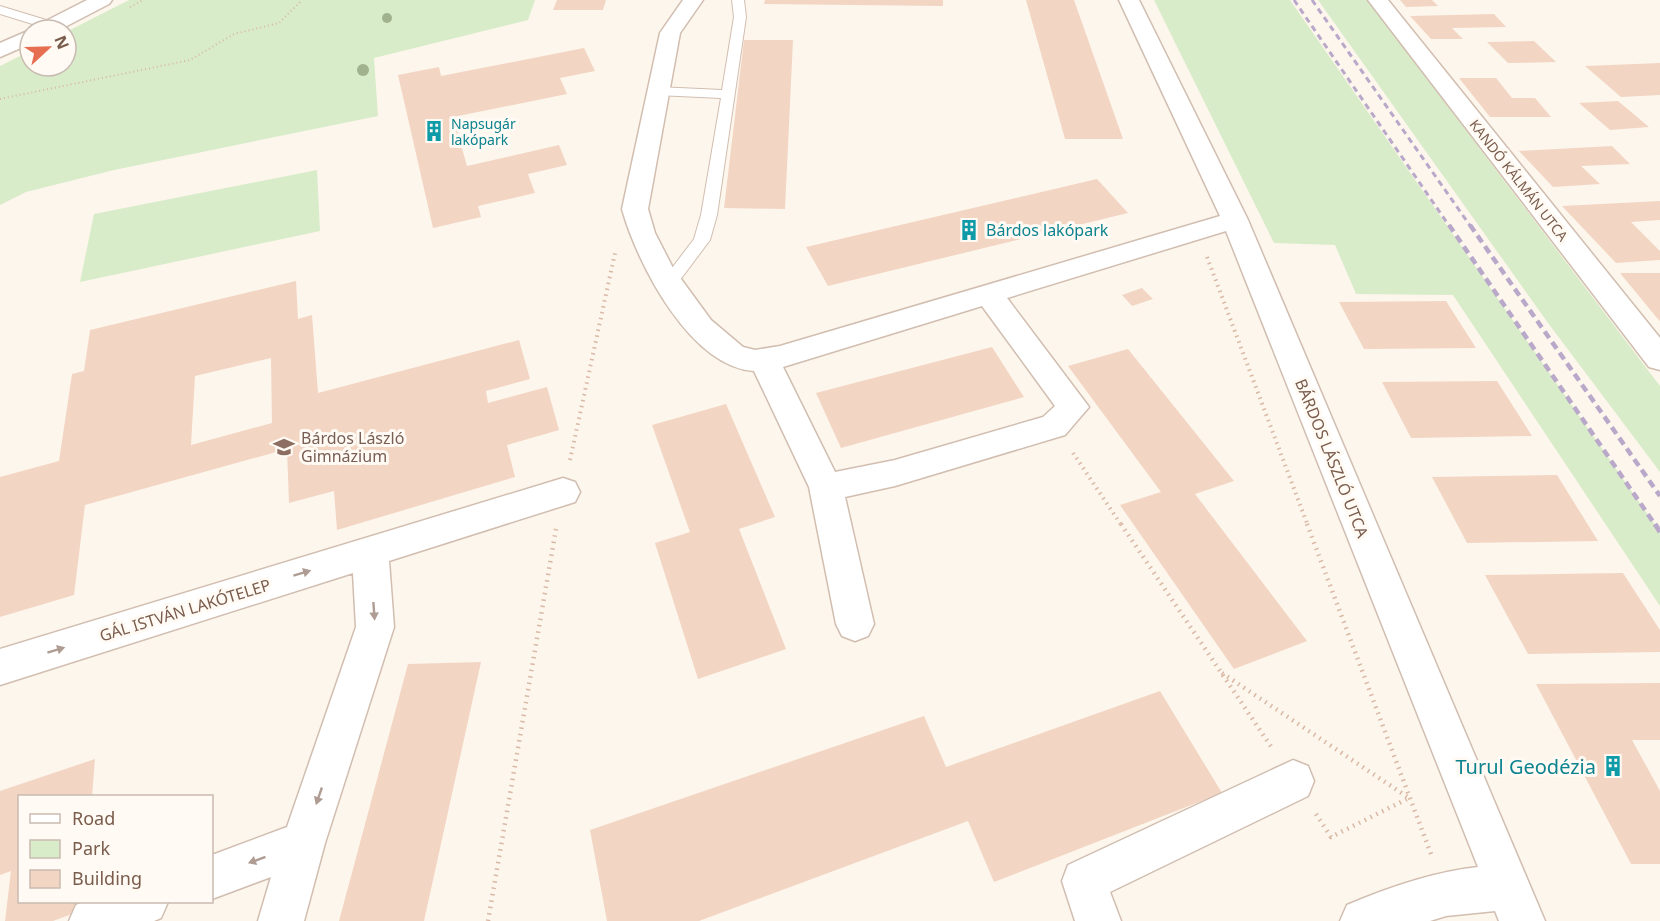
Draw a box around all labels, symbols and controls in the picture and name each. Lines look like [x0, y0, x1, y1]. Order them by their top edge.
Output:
north arrow [18, 18, 78, 78]
text: N [49, 32, 75, 53]
place label: Napsugár lakópark [451, 114, 516, 149]
street label: KANDÓ KÁLMÁN UTCA [1466, 115, 1573, 245]
building icon: Napsugár lakópark [422, 119, 446, 143]
building icon: Bárdos lakópark [957, 218, 981, 242]
place label: Bárdos lakópark [986, 219, 1109, 241]
street label: BÁRDOS LÁSZLÓ UTCA [1290, 375, 1374, 541]
place label: Bárdos László Gimnázium [301, 427, 404, 467]
school or university icon: Bárdos László Gimnázium [272, 435, 296, 459]
one-way arrow [293, 568, 311, 577]
street label: GÁL ISTVÁN LAKÓTELEP [97, 573, 273, 647]
one-way arrow [369, 601, 379, 620]
one-way arrow [47, 644, 65, 654]
place label: Turul Geodézia [1455, 753, 1596, 780]
building icon: Turul Geodézia [1601, 754, 1625, 778]
one-way arrow [313, 787, 323, 805]
legend [18, 795, 213, 903]
text: Road [72, 806, 115, 830]
text: Park [72, 836, 110, 860]
one-way arrow [248, 856, 266, 866]
text: Building [72, 866, 142, 890]

